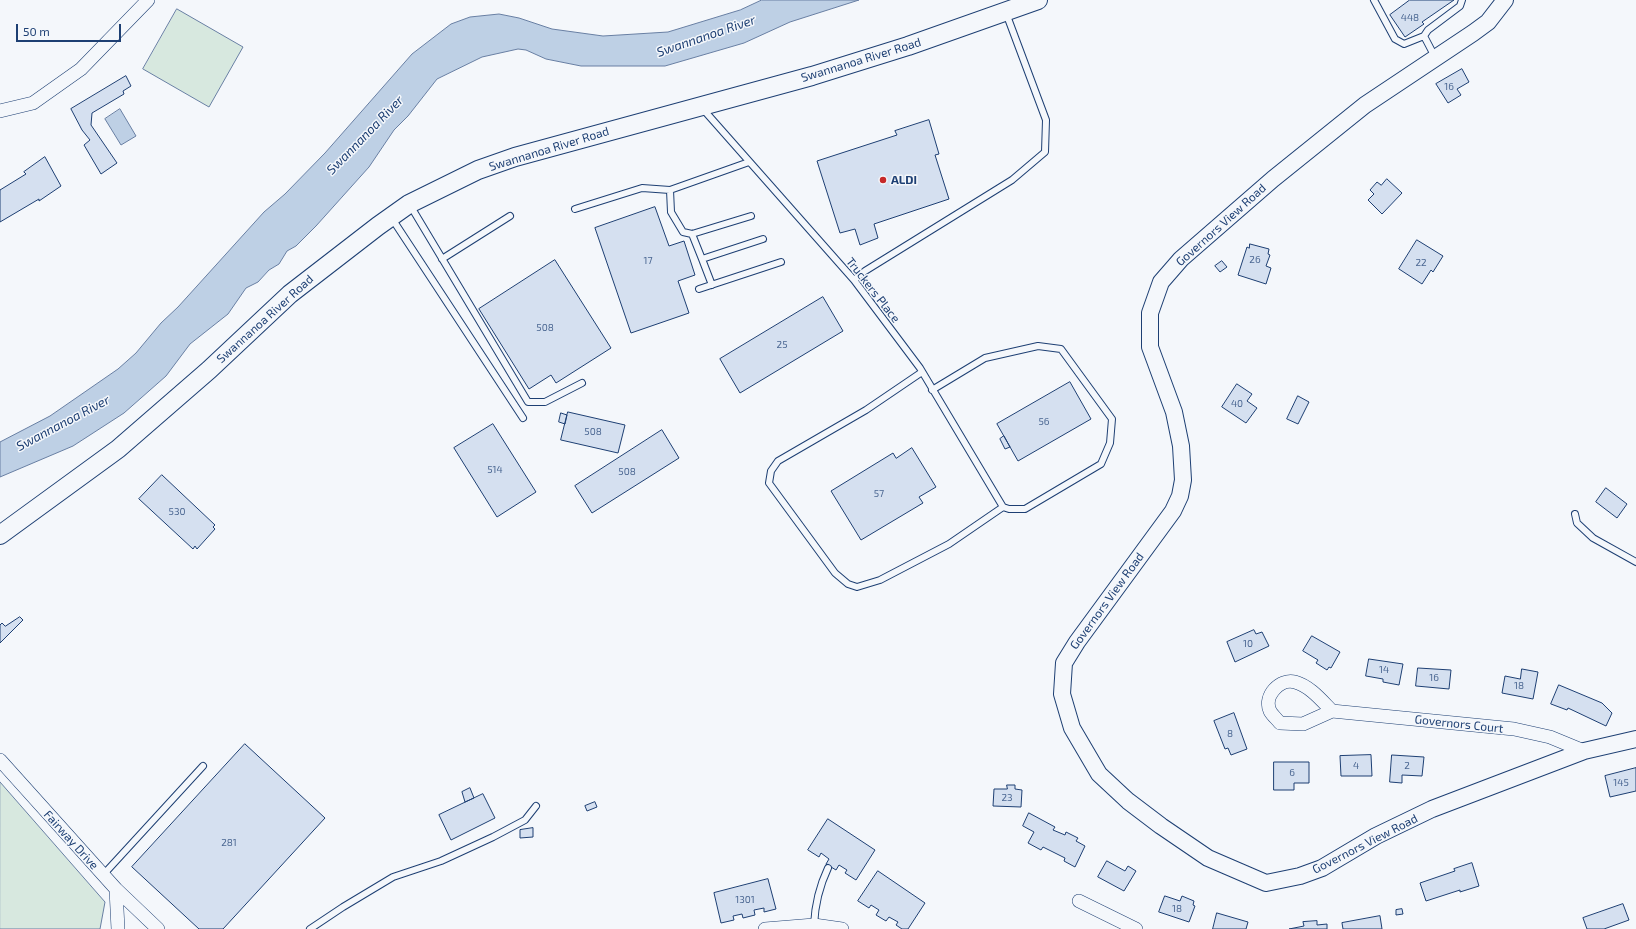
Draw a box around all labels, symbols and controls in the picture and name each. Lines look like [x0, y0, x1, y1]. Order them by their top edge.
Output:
water label: Swannanoa River [654, 12, 758, 60]
house number: 448 [1401, 12, 1419, 24]
scale bar [18, 16, 123, 42]
text: 50 m [23, 24, 50, 38]
street label: Swannanoa River Road [799, 35, 923, 85]
house number: 16 [1444, 81, 1454, 93]
water label: Swannanoa River [323, 92, 407, 178]
street label: Swannanoa River Road [487, 124, 611, 174]
place label: ALDI [891, 173, 917, 187]
marker: ALDI [878, 175, 888, 185]
street label: Governors View Road [1173, 181, 1269, 269]
house number: 26 [1249, 254, 1261, 266]
house number: 17 [643, 255, 653, 267]
street label: Truckers Place [843, 255, 903, 325]
house number: 22 [1415, 257, 1427, 269]
street label: Swannanoa River Road [214, 272, 316, 366]
house number: 508 [536, 322, 554, 334]
house number: 25 [777, 339, 787, 351]
water label: Swannanoa River [14, 392, 112, 454]
house number: 40 [1231, 398, 1243, 410]
house number: 56 [1038, 416, 1050, 428]
house number: 508 [584, 426, 602, 438]
house number: 514 [487, 464, 503, 476]
house number: 508 [618, 466, 636, 478]
house number: 57 [874, 488, 884, 500]
house number: 530 [169, 506, 185, 518]
street label: Governors View Road [1067, 550, 1147, 652]
house number: 10 [1243, 638, 1253, 650]
house number: 14 [1379, 664, 1389, 676]
house number: 16 [1429, 672, 1439, 684]
house number: 18 [1514, 680, 1524, 692]
street label: Governors Court [1414, 712, 1504, 736]
house number: 8 [1227, 728, 1233, 740]
house number: 4 [1353, 760, 1359, 772]
house number: 2 [1404, 760, 1410, 772]
house number: 6 [1289, 767, 1295, 779]
house number: 145 [1613, 777, 1629, 789]
house number: 23 [1001, 792, 1013, 804]
street label: Fairway Drive [41, 807, 101, 873]
street label: Governors View Road [1310, 811, 1420, 877]
house number: 281 [221, 837, 237, 849]
house number: 1301 [735, 894, 755, 906]
house number: 18 [1172, 903, 1182, 915]

